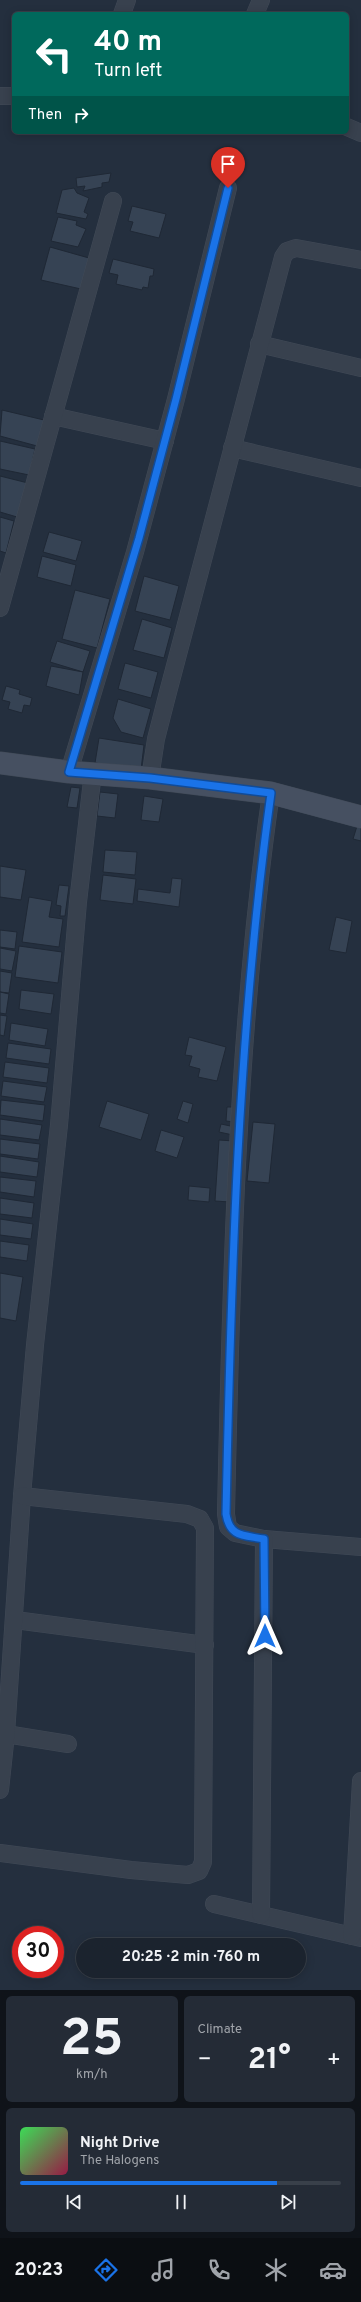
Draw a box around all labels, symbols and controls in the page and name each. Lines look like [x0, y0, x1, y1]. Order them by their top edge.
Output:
text: 40 m [94, 25, 162, 61]
icon: left [28, 28, 80, 80]
text: Turn left [94, 60, 162, 83]
icon: right [70, 104, 92, 126]
text: Then [28, 106, 62, 125]
pin [211, 147, 245, 188]
icon: arrive [217, 153, 239, 175]
position arrow [244, 1615, 286, 1657]
speed limit sign: 30 [12, 1926, 64, 1978]
text: 20:25 · 2 min · 760 m [122, 1948, 260, 1967]
text: 25 [60, 2008, 124, 2074]
text: Climate [198, 2022, 242, 2038]
text: 21° [248, 2042, 291, 2079]
text: − [198, 2047, 212, 2074]
text: + [327, 2047, 341, 2074]
text: km/h [76, 2067, 108, 2083]
text: Night Drive [80, 2134, 160, 2153]
text: The Halogens [80, 2153, 159, 2169]
icon: previous [63, 2191, 85, 2213]
icon: pause [170, 2191, 192, 2213]
icon: next [277, 2191, 299, 2213]
icon: directions [92, 2256, 120, 2284]
icon: music [149, 2256, 177, 2284]
icon: phone [205, 2256, 233, 2284]
icon: climate [262, 2256, 290, 2284]
icon: car [319, 2256, 347, 2284]
text: 20:23 [14, 2259, 63, 2282]

